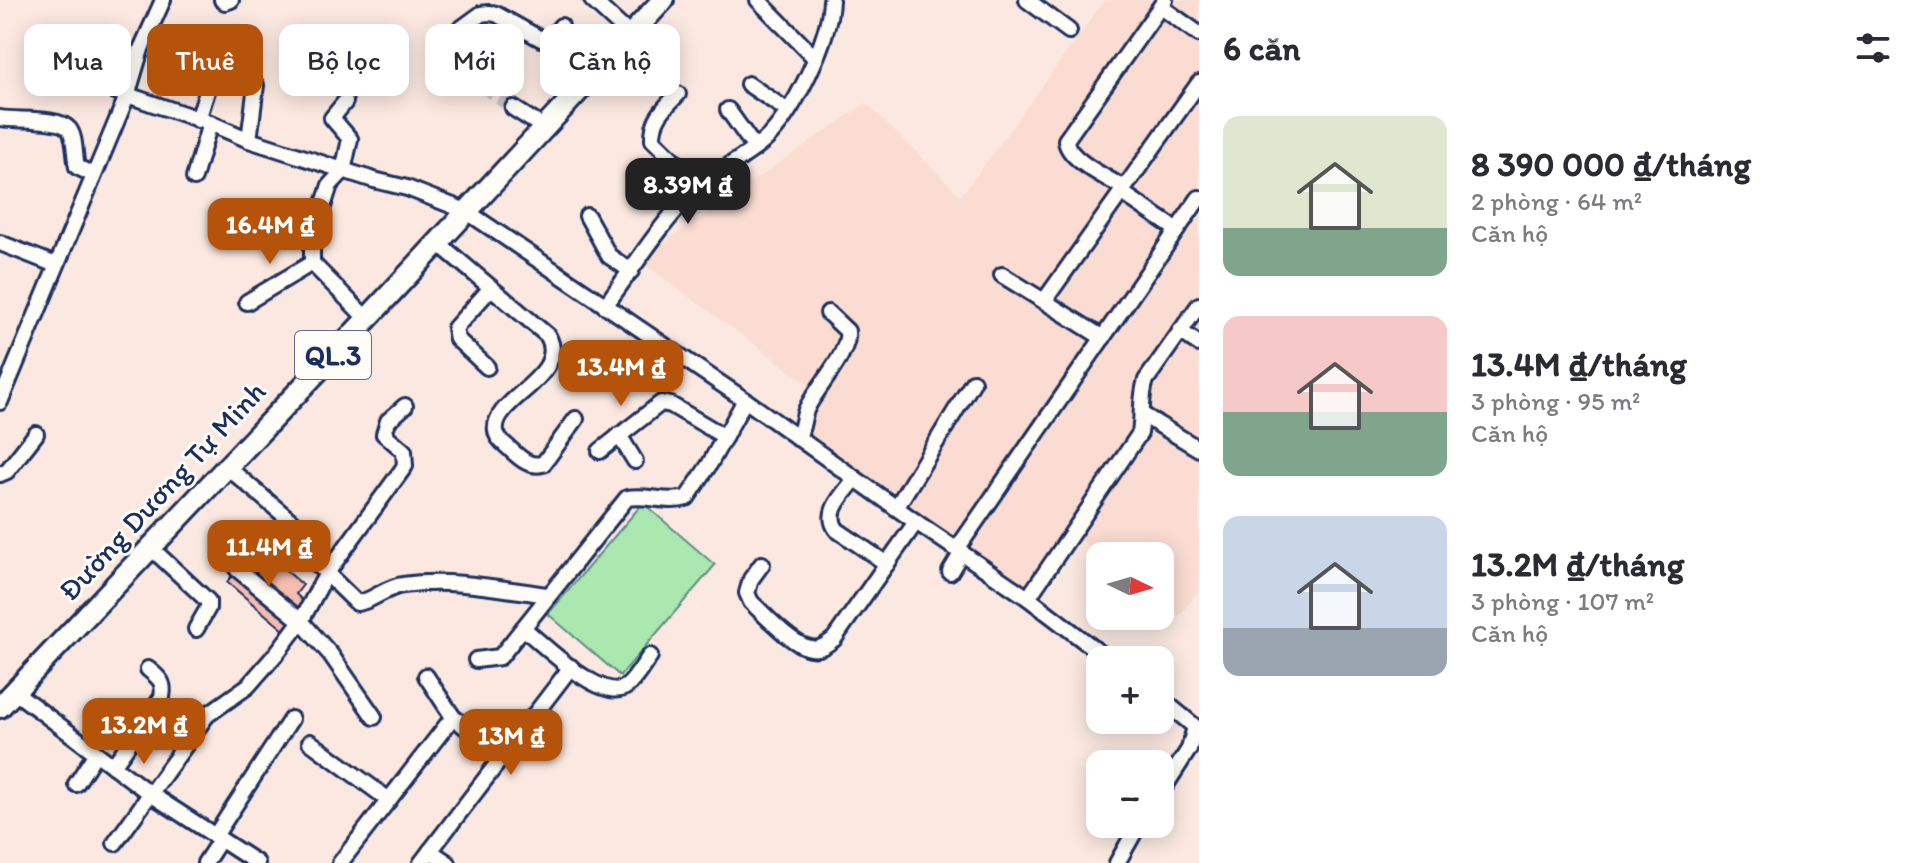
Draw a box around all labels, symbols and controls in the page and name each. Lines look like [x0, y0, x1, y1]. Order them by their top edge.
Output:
chip: Mua [24, 24, 131, 96]
chip: Thuê [147, 24, 263, 96]
chip: Bộ lọc [279, 24, 409, 96]
chip: Mới [425, 24, 524, 96]
chip: Căn hộ [540, 24, 680, 96]
icon: filters [1851, 26, 1895, 70]
text: 6 căn [1223, 28, 1300, 69]
text: 8 390 000 ₫/tháng [1471, 144, 1751, 185]
icon: home [1287, 148, 1383, 244]
pin: 8.39M ₫ [614, 158, 762, 226]
text: 8.39M ₫ [643, 168, 733, 200]
text: 2 phòng · 64 m² [1471, 185, 1642, 217]
pin: 16.4M ₫ [196, 198, 344, 266]
text: 16.4M ₫ [226, 208, 314, 240]
text: Căn hộ [1471, 217, 1548, 249]
road number: QL.3 [295, 331, 371, 379]
pin: 13.4M ₫ [547, 340, 695, 408]
text: 13.4M ₫/tháng [1471, 344, 1687, 385]
icon: home [1287, 348, 1383, 444]
text: 13.4M ₫ [576, 350, 666, 382]
street label: Đường Dương Tự Minh [50, 373, 273, 608]
text: 3 phòng · 95 m² [1471, 385, 1640, 417]
text: Căn hộ [1471, 417, 1548, 449]
pin: 11.4M ₫ [195, 520, 343, 588]
text: 11.4M ₫ [225, 530, 313, 562]
north arrow [1086, 542, 1174, 630]
map controls [1086, 542, 1174, 838]
text: 13.2M ₫/tháng [1471, 544, 1684, 585]
icon: home [1287, 548, 1383, 644]
text: 3 phòng · 107 m² [1471, 585, 1654, 617]
text: Căn hộ [1471, 617, 1548, 649]
button: + [1086, 646, 1174, 734]
pin: 13.2M ₫ [70, 698, 218, 766]
text: 13.2M ₫ [100, 708, 188, 740]
pin: 13M ₫ [455, 709, 567, 777]
text: 13M ₫ [477, 719, 545, 751]
button: − [1086, 750, 1174, 838]

